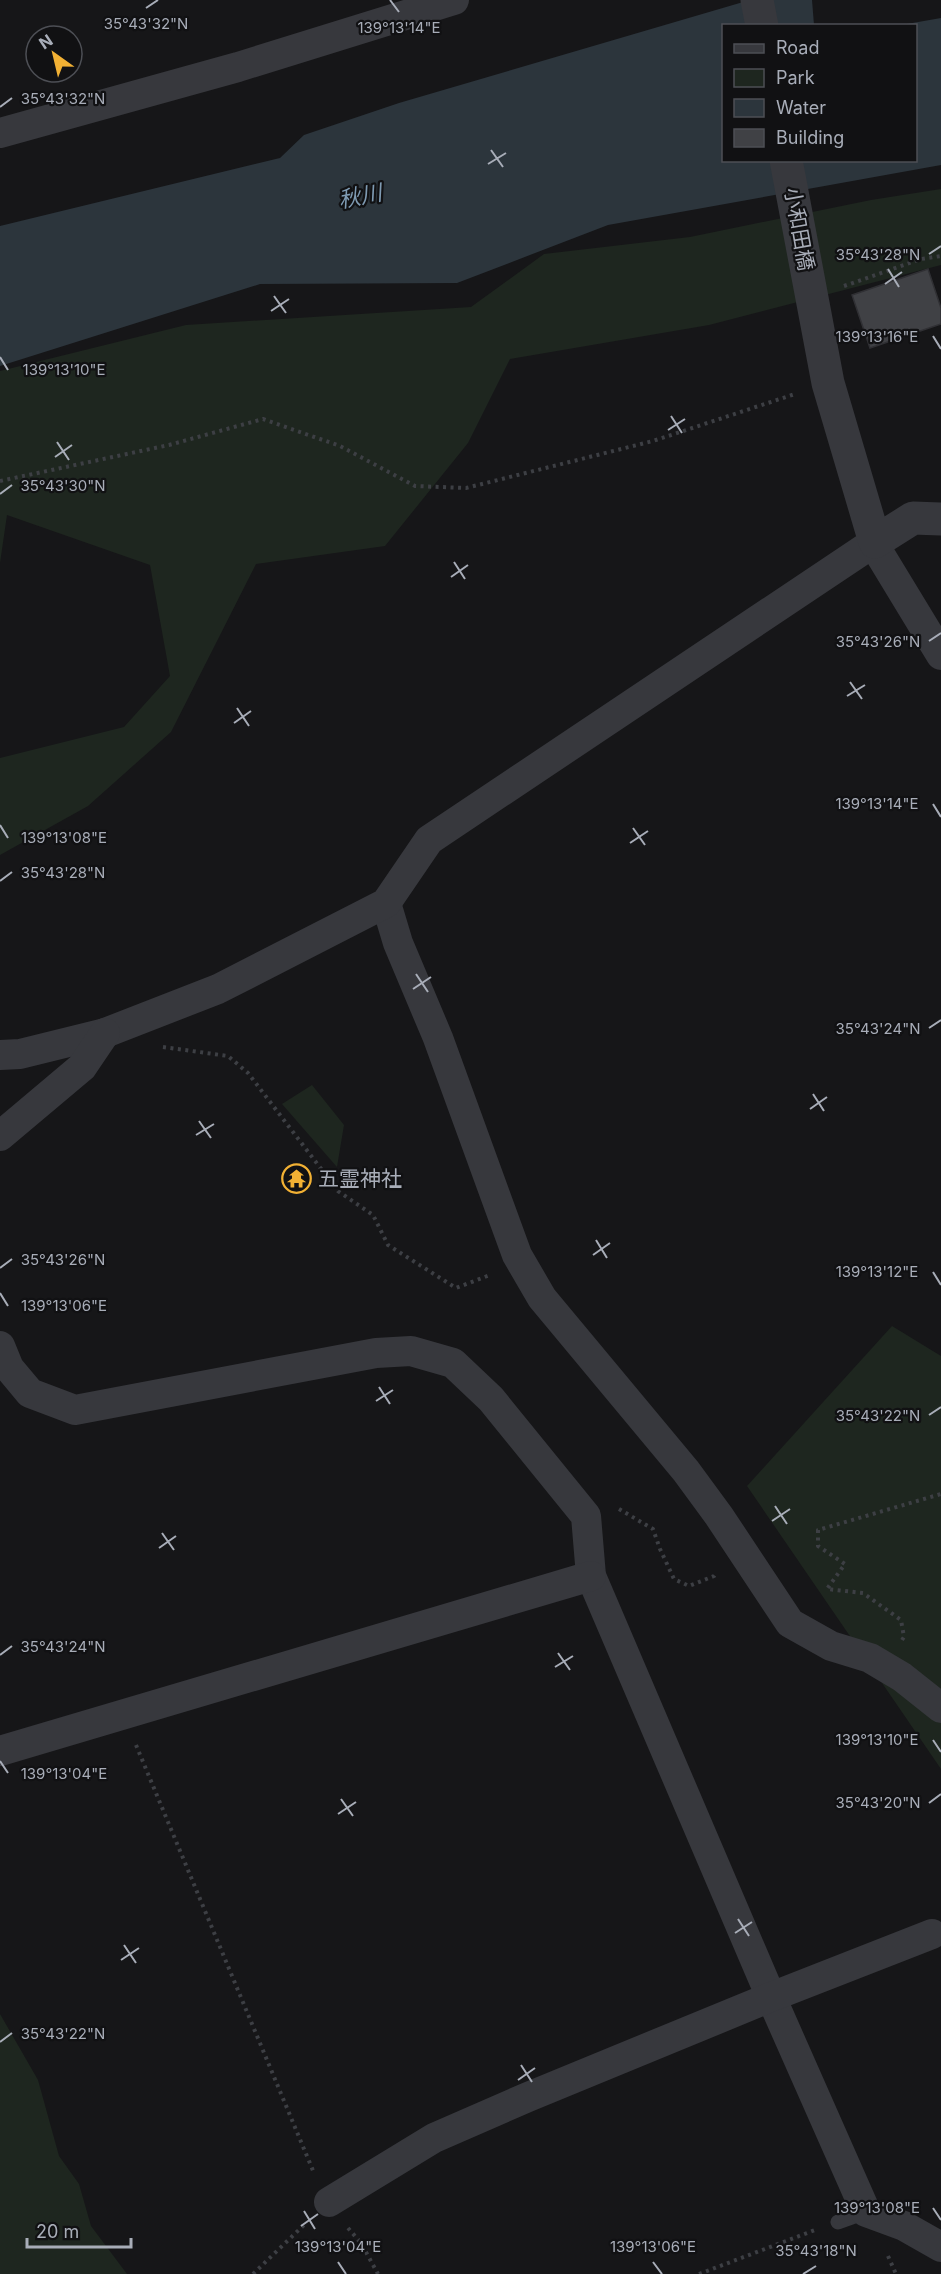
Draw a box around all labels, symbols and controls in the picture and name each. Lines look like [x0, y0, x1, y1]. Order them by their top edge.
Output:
text: 35°43'32"N [104, 14, 188, 33]
text: 139°13'14"E [357, 18, 441, 37]
north arrow [24, 24, 84, 84]
legend [722, 24, 917, 162]
text: N [35, 30, 56, 53]
text: Road [776, 37, 819, 58]
text: Park [776, 67, 815, 88]
text: 35°43'32"N [21, 89, 105, 108]
text: Water [776, 97, 826, 118]
text: Building [776, 127, 844, 148]
water label: 秋川 [336, 179, 386, 213]
street label: 小和田橋 [780, 185, 819, 272]
text: 35°43'28"N [836, 245, 920, 264]
text: 139°13'16"E [836, 327, 918, 346]
text: 139°13'10"E [23, 360, 105, 379]
text: 35°43'30"N [20, 476, 106, 495]
text: 35°43'26"N [836, 632, 920, 651]
text: 139°13'14"E [835, 794, 919, 813]
text: 139°13'08"E [21, 828, 107, 847]
text: 35°43'28"N [21, 863, 105, 882]
text: 35°43'24"N [836, 1019, 920, 1038]
temple icon: 五霊神社 [281, 1163, 313, 1195]
place label: 五霊神社 [318, 1166, 402, 1191]
text: 35°43'26"N [21, 1250, 105, 1269]
text: 139°13'12"E [836, 1262, 918, 1281]
text: 139°13'06"E [21, 1296, 107, 1315]
text: 35°43'22"N [836, 1406, 920, 1425]
text: 35°43'24"N [21, 1637, 105, 1656]
text: 139°13'10"E [836, 1730, 918, 1749]
text: 139°13'04"E [21, 1764, 107, 1783]
text: 35°43'20"N [836, 1793, 920, 1812]
text: 35°43'22"N [21, 2024, 105, 2043]
text: 139°13'08"E [834, 2198, 920, 2217]
scale bar [27, 2211, 130, 2249]
text: 20 m [36, 2221, 79, 2242]
text: 139°13'04"E [295, 2237, 381, 2256]
text: 139°13'06"E [610, 2237, 696, 2256]
text: 35°43'18"N [775, 2241, 857, 2260]

